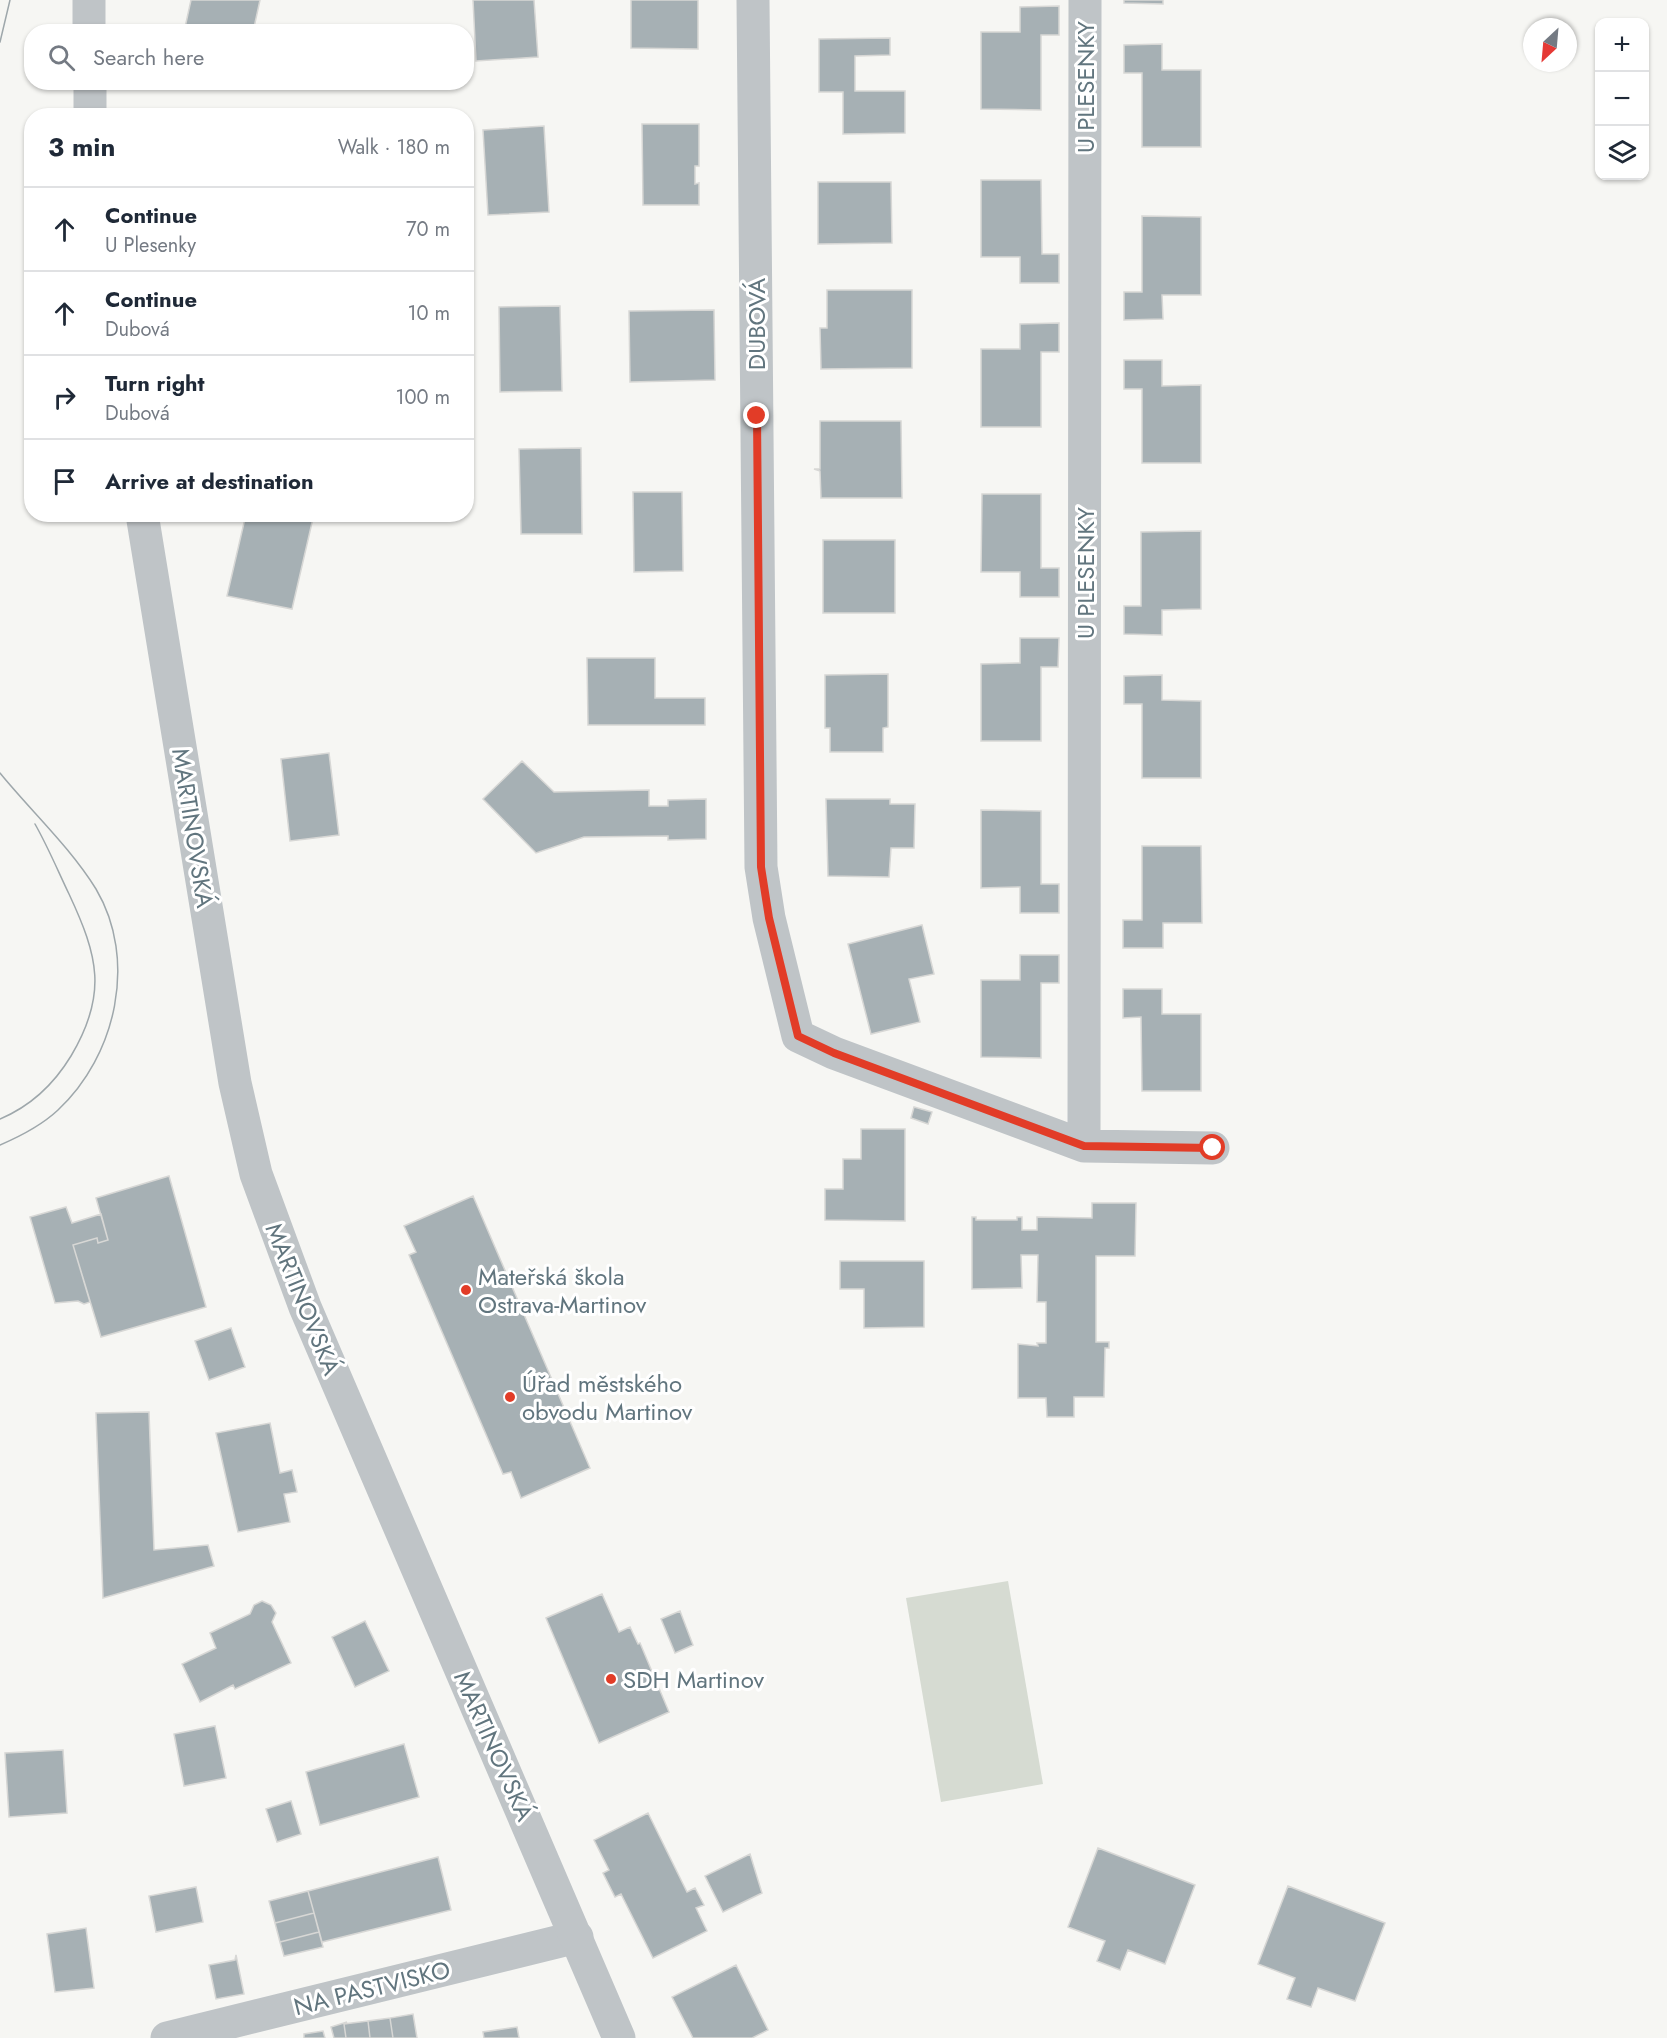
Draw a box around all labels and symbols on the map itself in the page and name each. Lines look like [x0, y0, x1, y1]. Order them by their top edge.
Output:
north arrow [1523, 18, 1577, 72]
street label: U PLESENKY [1068, 20, 1103, 153]
street label: DUBOVÁ [739, 278, 774, 370]
route end [743, 402, 769, 428]
street label: U PLESENKY [1068, 506, 1103, 639]
street label: MARTINOVSKÁ [163, 746, 223, 910]
route start [1199, 1134, 1225, 1160]
street label: MARTINOVSKÁ [257, 1218, 349, 1380]
place label: Mateřská škola Ostrava-Martinov [478, 1259, 647, 1322]
marker: Mateřská škola Ostrava-Martinov [459, 1283, 473, 1297]
place label: Úřad městského obvodu Martinov [522, 1366, 693, 1429]
marker: Úřad městského obvodu Martinov [503, 1390, 517, 1404]
place label: SDH Martinov [623, 1662, 764, 1697]
street label: MARTINOVSKÁ [445, 1665, 543, 1827]
marker: SDH Martinov [604, 1672, 618, 1686]
street label: NA PASTVISKO [290, 1952, 454, 2024]

